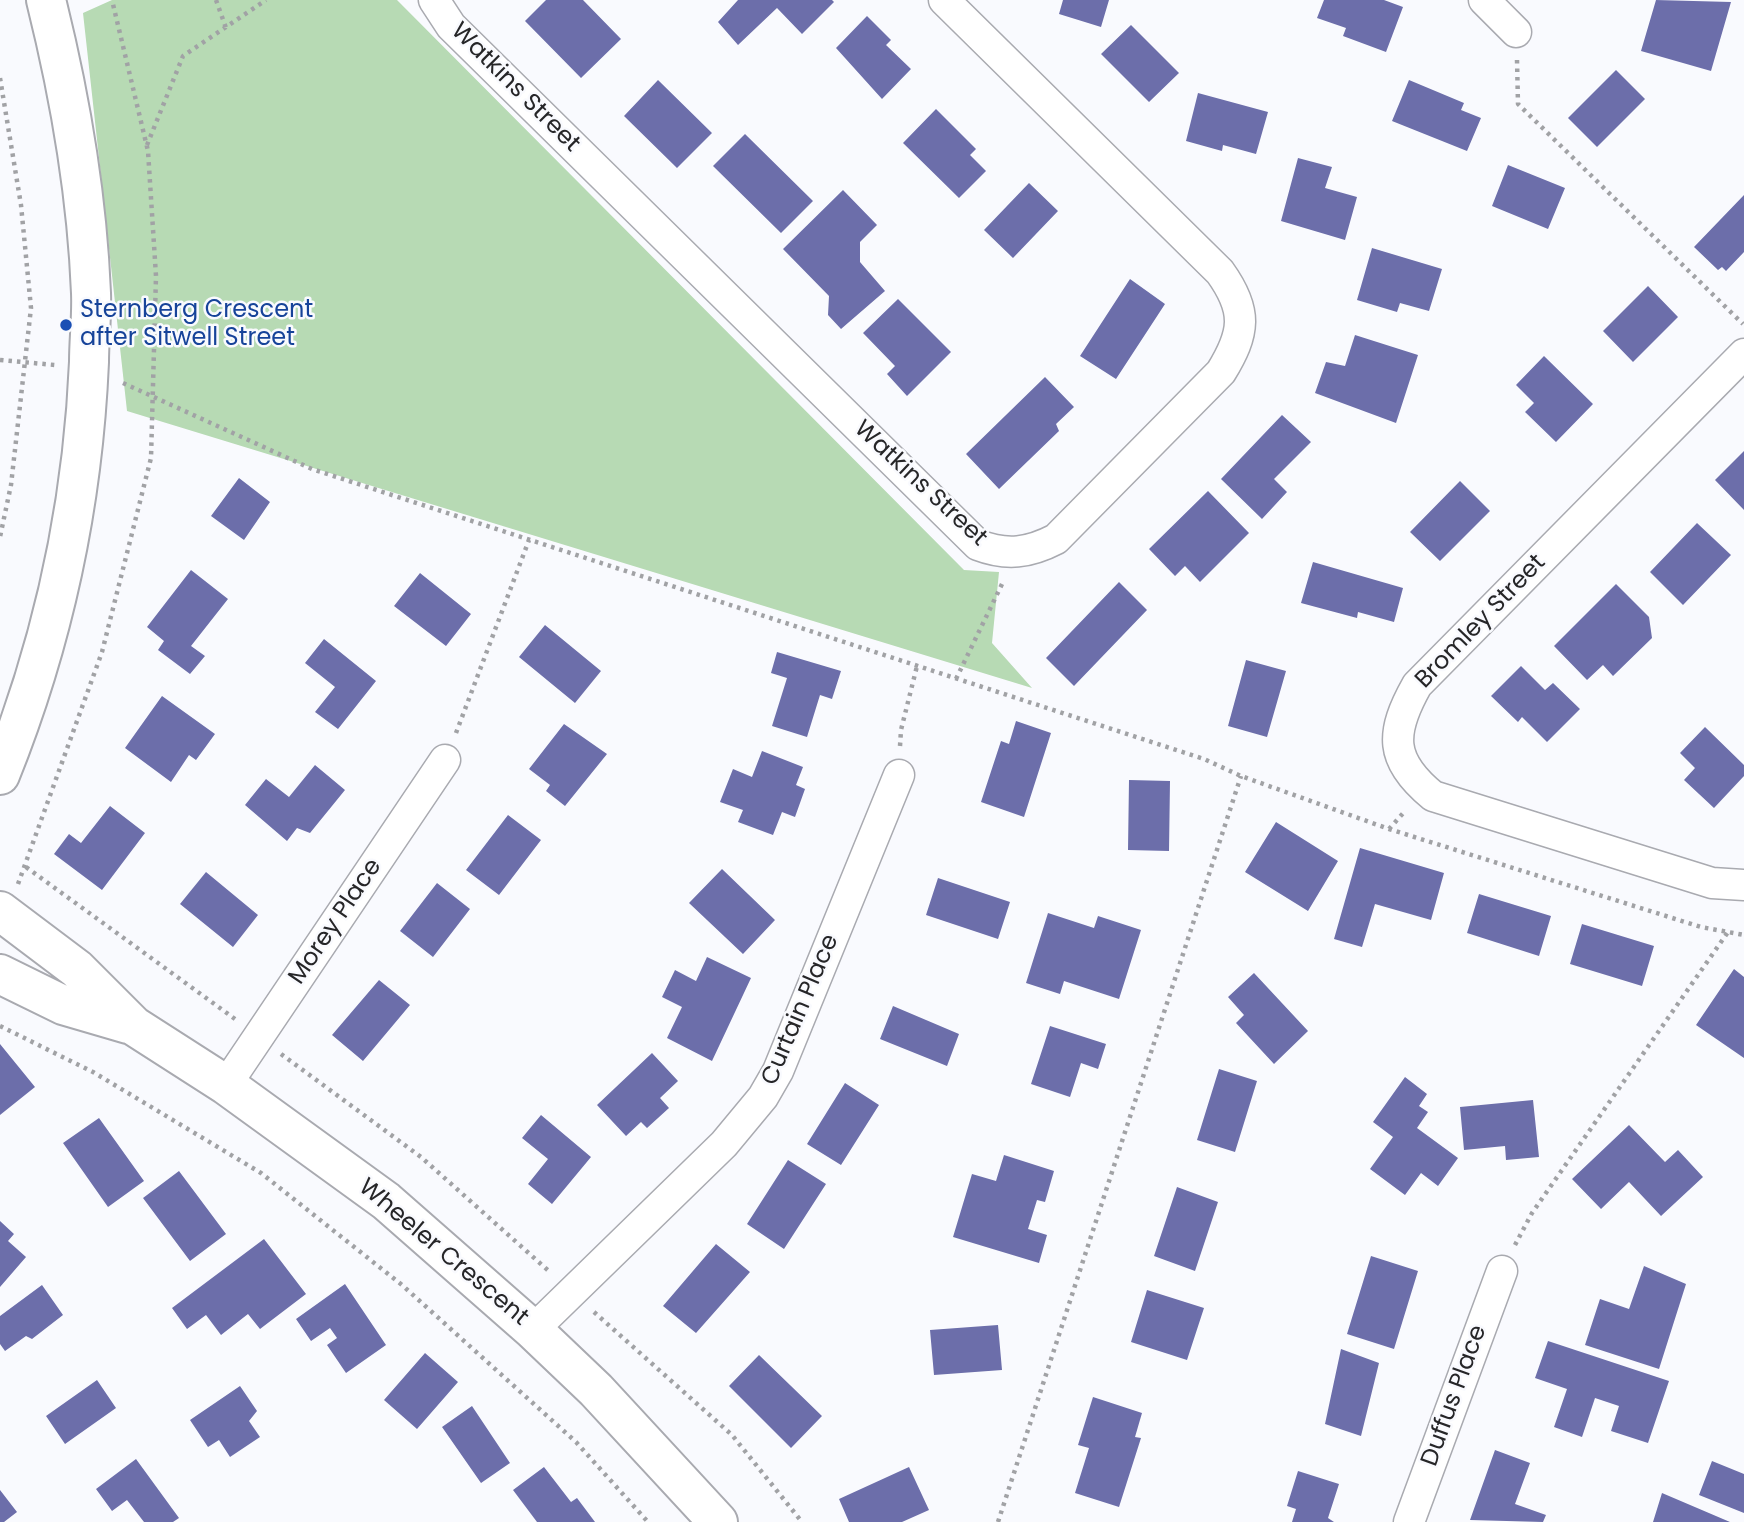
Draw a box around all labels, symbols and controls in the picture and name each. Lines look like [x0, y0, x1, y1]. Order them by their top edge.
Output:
street label: Watkins Street [444, 17, 586, 159]
place label: Sternberg Crescent after Sitwell Street [80, 297, 313, 353]
marker: Sternberg Crescent after Sitwell Street [58, 317, 74, 333]
street label: Watkins Street [848, 415, 992, 553]
street label: Bromley Street [1410, 549, 1552, 695]
street label: Morey Place [283, 854, 389, 990]
street label: Curtain Place [756, 930, 846, 1090]
street label: Wheeler Crescent [352, 1173, 534, 1333]
street label: Duffus Place [1416, 1322, 1494, 1470]

